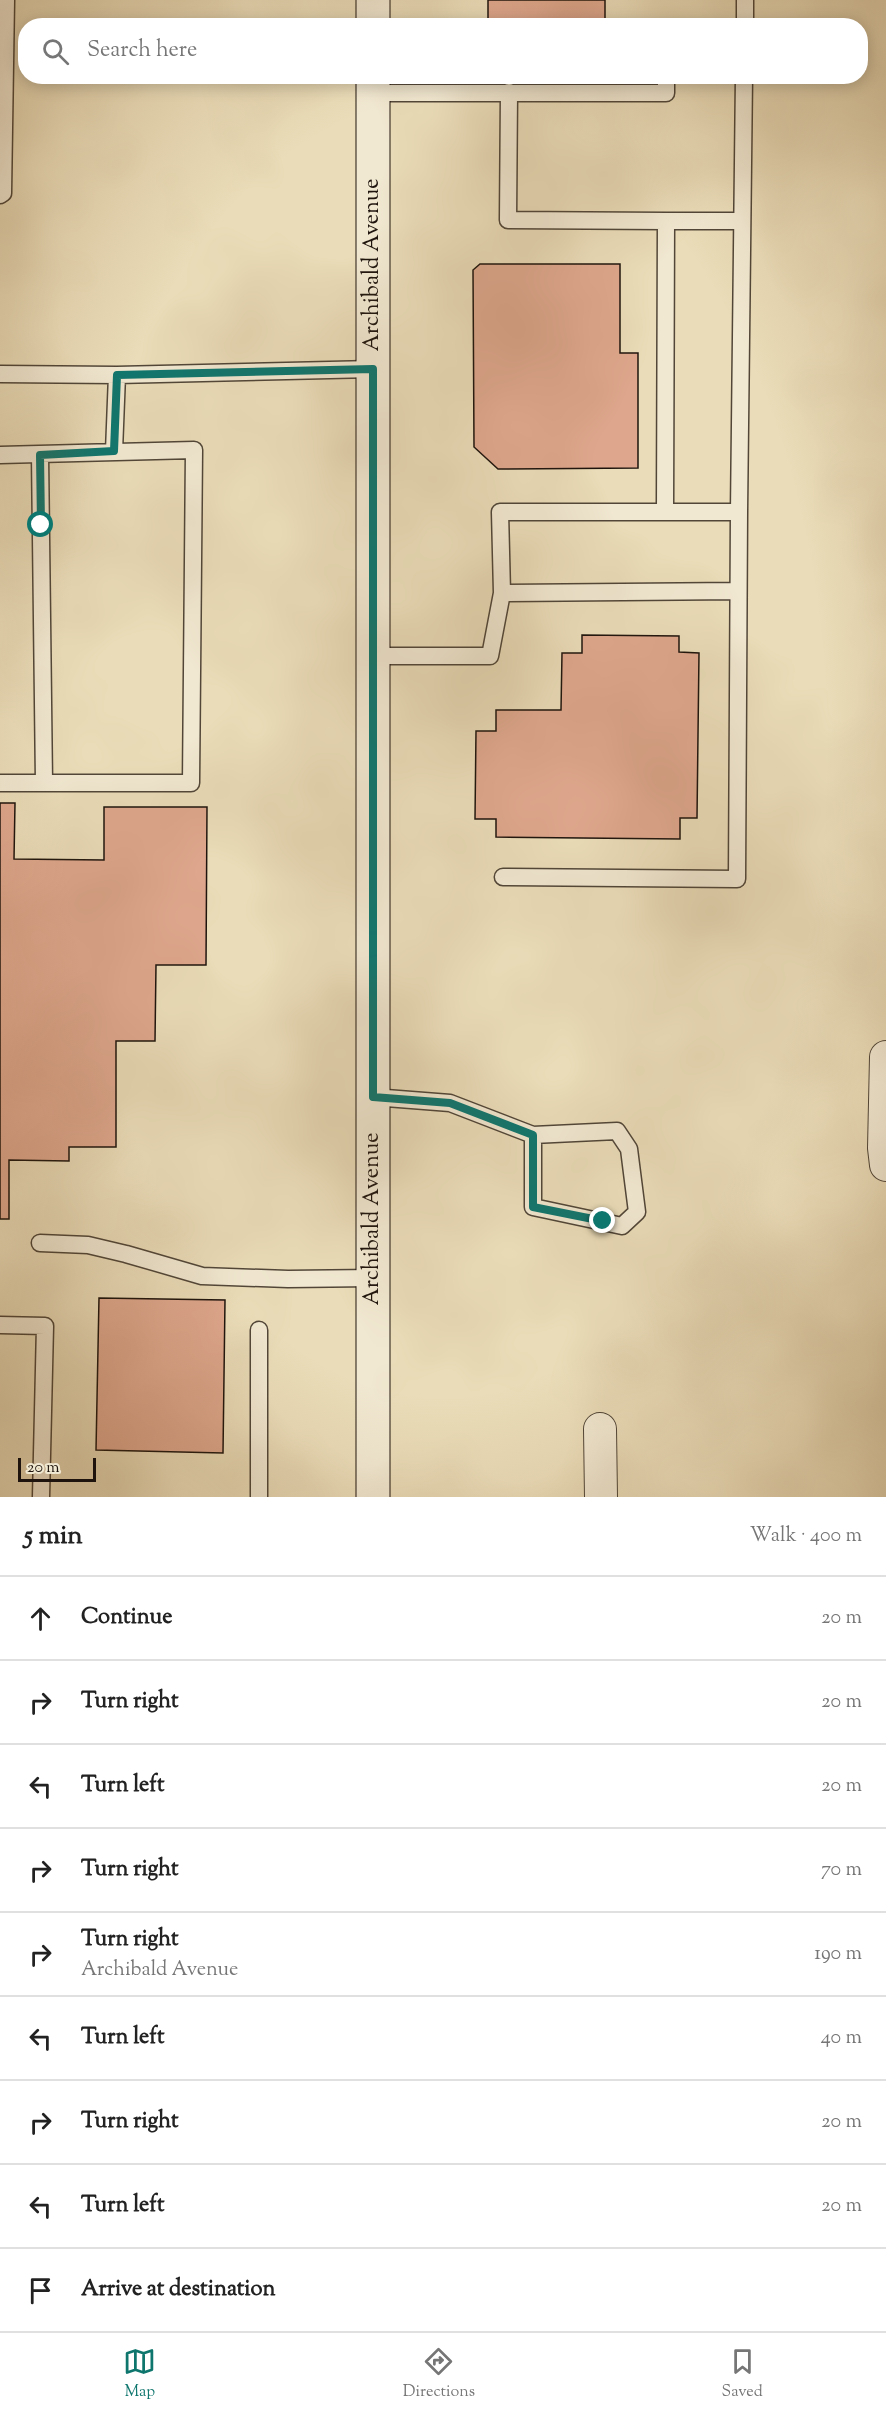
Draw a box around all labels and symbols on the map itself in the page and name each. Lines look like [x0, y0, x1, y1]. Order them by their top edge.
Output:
street label: Archibald Avenue [357, 178, 389, 352]
route start [27, 511, 53, 537]
street label: Archibald Avenue [357, 1132, 389, 1306]
route end [589, 1207, 615, 1233]
scale bar [18, 1455, 96, 1482]

